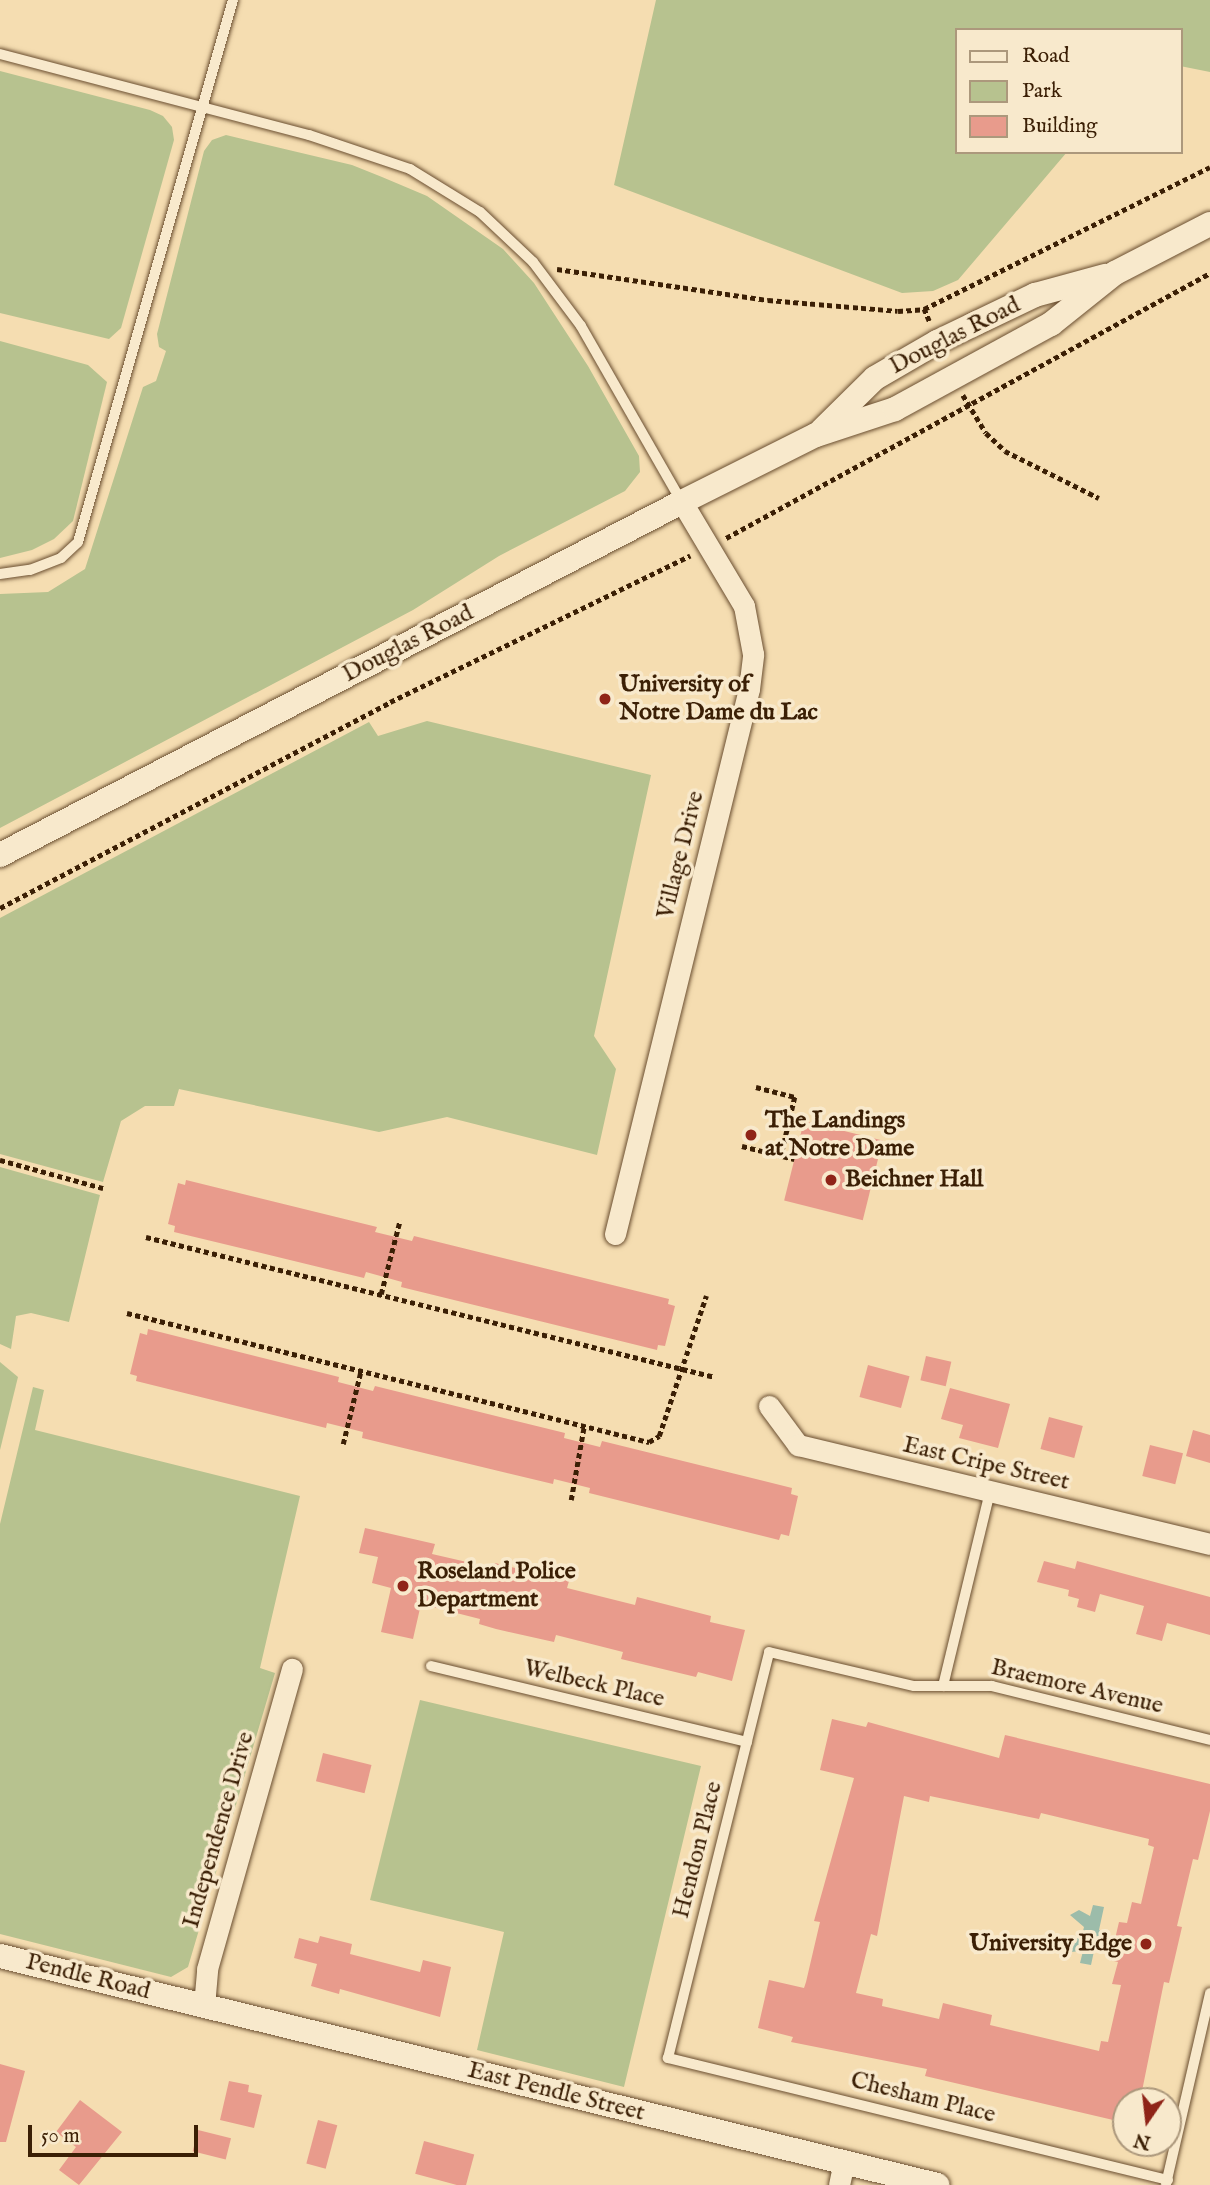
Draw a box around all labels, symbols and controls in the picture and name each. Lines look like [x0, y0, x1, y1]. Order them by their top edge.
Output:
legend [954, 28, 1182, 154]
text: Road [1022, 43, 1069, 70]
text: Park [1022, 78, 1062, 105]
text: Building [1022, 113, 1097, 140]
street label: Douglas Road [885, 291, 1025, 381]
street label: Douglas Road [338, 599, 478, 689]
place label: University of Notre Dame du Lac [619, 671, 818, 727]
marker: University of Notre Dame du Lac [597, 691, 613, 707]
street label: Village Drive [651, 788, 711, 922]
place label: The Landings at Notre Dame [765, 1107, 914, 1163]
marker: The Landings at Notre Dame [743, 1127, 759, 1143]
place label: Beichner Hall [845, 1166, 983, 1194]
marker: Beichner Hall [823, 1172, 839, 1188]
street label: East Cripe Street [900, 1431, 1072, 1497]
place label: Roseland Police Department [417, 1558, 576, 1614]
marker: Roseland Police Department [395, 1578, 411, 1594]
street label: Braemore Avenue [988, 1653, 1166, 1721]
street label: Welbeck Place [521, 1654, 667, 1714]
street label: Independence Drive [177, 1729, 261, 1931]
street label: Hendon Place [667, 1779, 729, 1921]
place label: University Edge [969, 1930, 1132, 1958]
marker: University Edge [1138, 1936, 1154, 1952]
street label: Pendle Road [23, 1948, 153, 2006]
street label: East Pendle Street [465, 2056, 647, 2128]
street label: Chesham Place [848, 2066, 998, 2130]
north arrow [1112, 2087, 1182, 2157]
scale bar [32, 2112, 201, 2156]
text: 50 m [41, 2123, 80, 2150]
text: N [1132, 2127, 1153, 2154]

